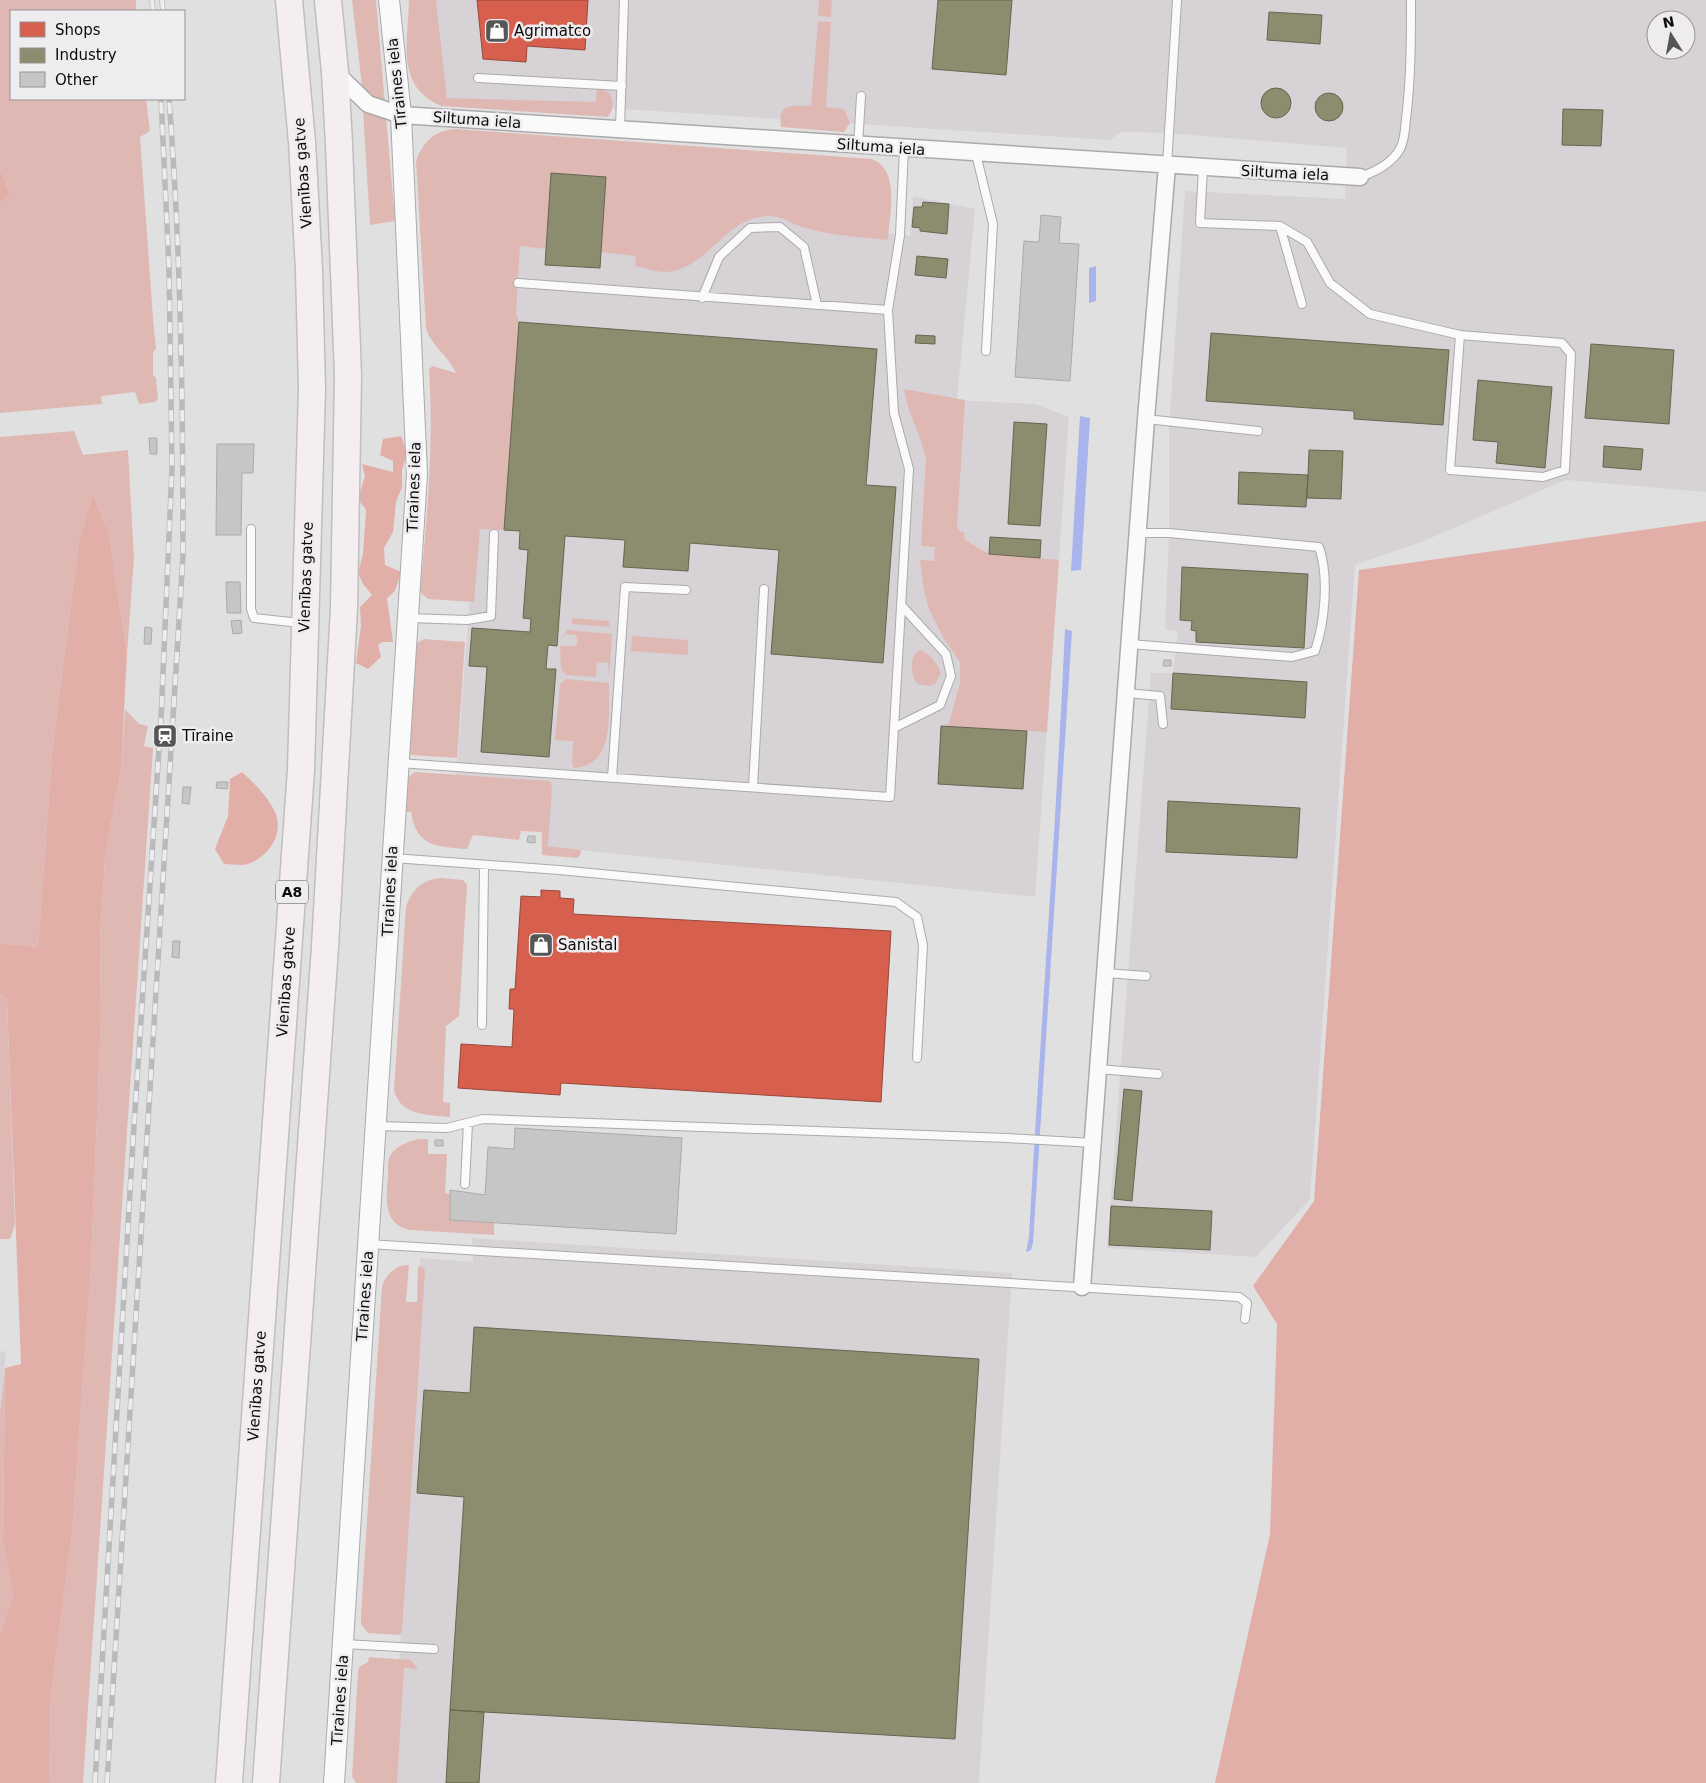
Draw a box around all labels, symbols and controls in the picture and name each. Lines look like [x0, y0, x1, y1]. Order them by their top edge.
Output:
legend [10, 10, 185, 100]
north arrow [1646, 10, 1696, 60]
text: N [1661, 13, 1676, 31]
shop icon: Agrimatco [484, 18, 510, 44]
text: Shops [55, 21, 101, 39]
place label: Agrimatco [514, 22, 591, 40]
street label: Tīraines iela [383, 37, 411, 130]
text: Industry [55, 46, 117, 64]
text: Other [55, 71, 98, 89]
street label: Siltuma iela [432, 108, 522, 132]
street label: Vienības gatve [290, 117, 316, 229]
street label: Siltuma iela [836, 135, 926, 159]
street label: Siltuma iela [1240, 162, 1330, 184]
street label: Tīraines iela [403, 441, 425, 534]
street label: Vienības gatve [295, 521, 317, 633]
station icon: Tīraine [152, 723, 178, 749]
place label: Tīraine [181, 727, 234, 745]
street label: Tīraines iela [379, 845, 401, 938]
road number: A8 [276, 880, 308, 904]
street label: Vienības gatve [273, 926, 299, 1038]
shop icon: Sanistal [528, 932, 554, 958]
place label: Sanistal [558, 936, 617, 954]
street label: Tīraines iela [353, 1250, 377, 1343]
street label: Vienības gatve [244, 1330, 270, 1442]
street label: Tīraines iela [328, 1654, 352, 1747]

